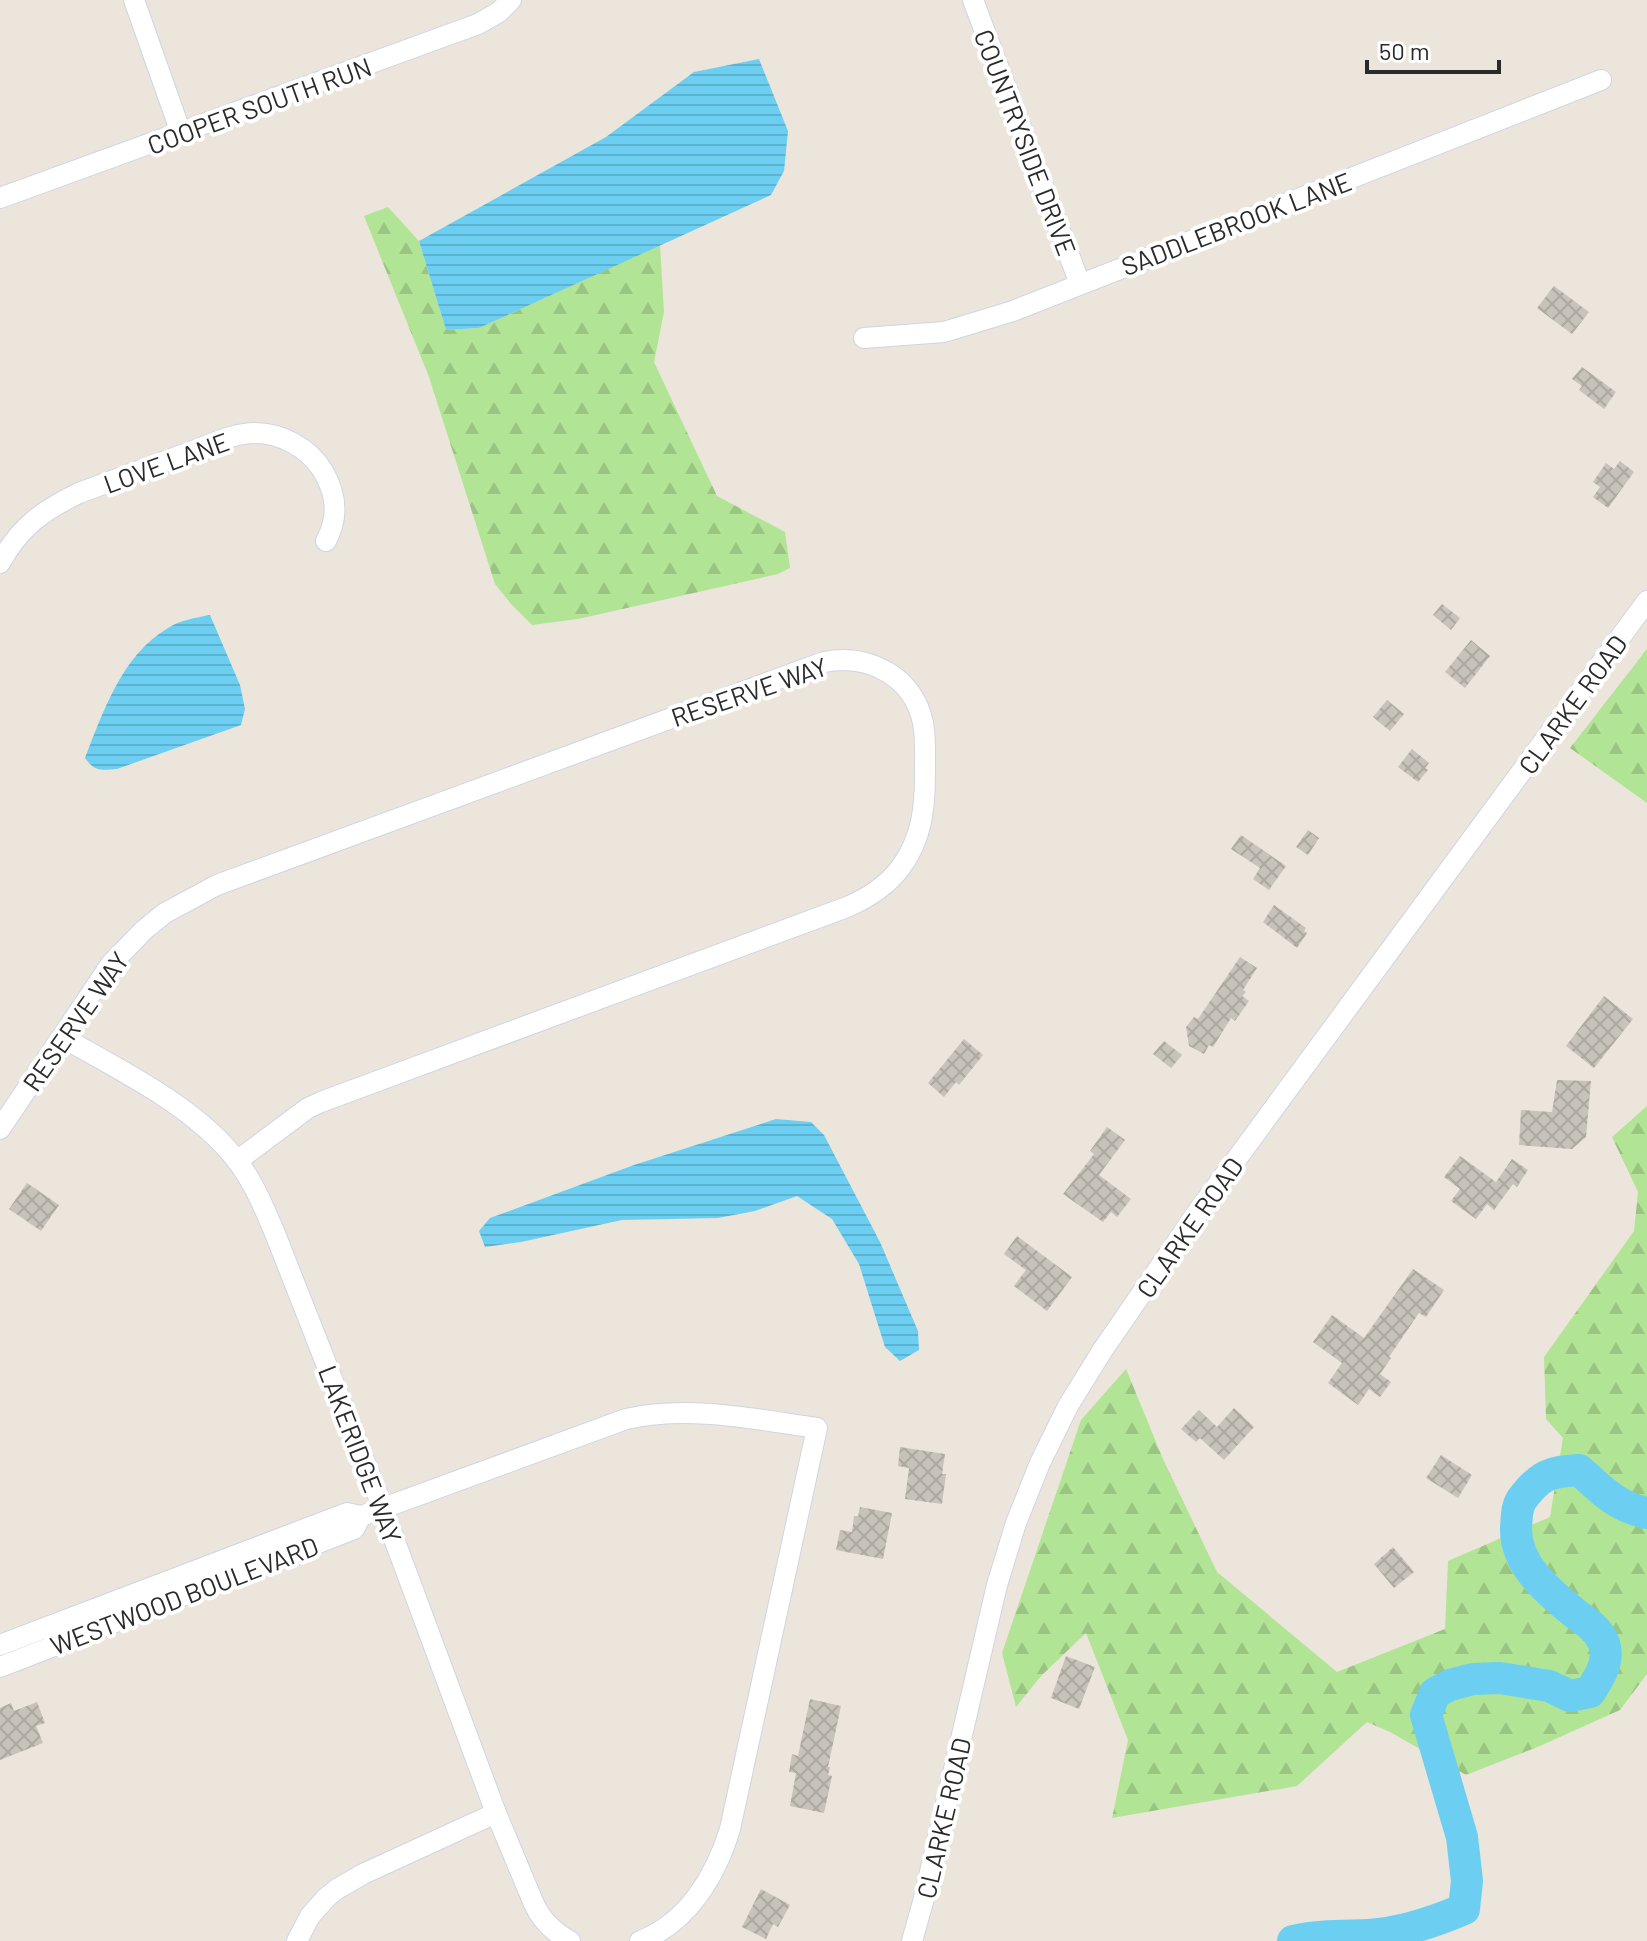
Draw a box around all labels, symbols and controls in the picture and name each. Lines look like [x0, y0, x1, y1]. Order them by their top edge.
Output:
scale bar [1367, 24, 1499, 74]
street label: COUNTRYSIDE DRIVE [969, 25, 1083, 259]
text: 50 m [1379, 36, 1430, 65]
street label: COOPER SOUTH RUN [143, 50, 375, 160]
street label: SADDLEBROOK LANE [1117, 165, 1355, 281]
street label: LOVE LANE [99, 425, 233, 499]
street label: CLARKE ROAD [1511, 629, 1633, 779]
street label: RESERVE WAY [667, 650, 831, 732]
street label: RESERVE WAY [16, 945, 134, 1097]
street label: CLARKE ROAD [1129, 1151, 1249, 1303]
street label: LAKERIDGE WAY [313, 1361, 409, 1547]
street label: WESTWOOD BOULEVARD [46, 1530, 322, 1660]
street label: CLARKE ROAD [909, 1735, 977, 1901]

